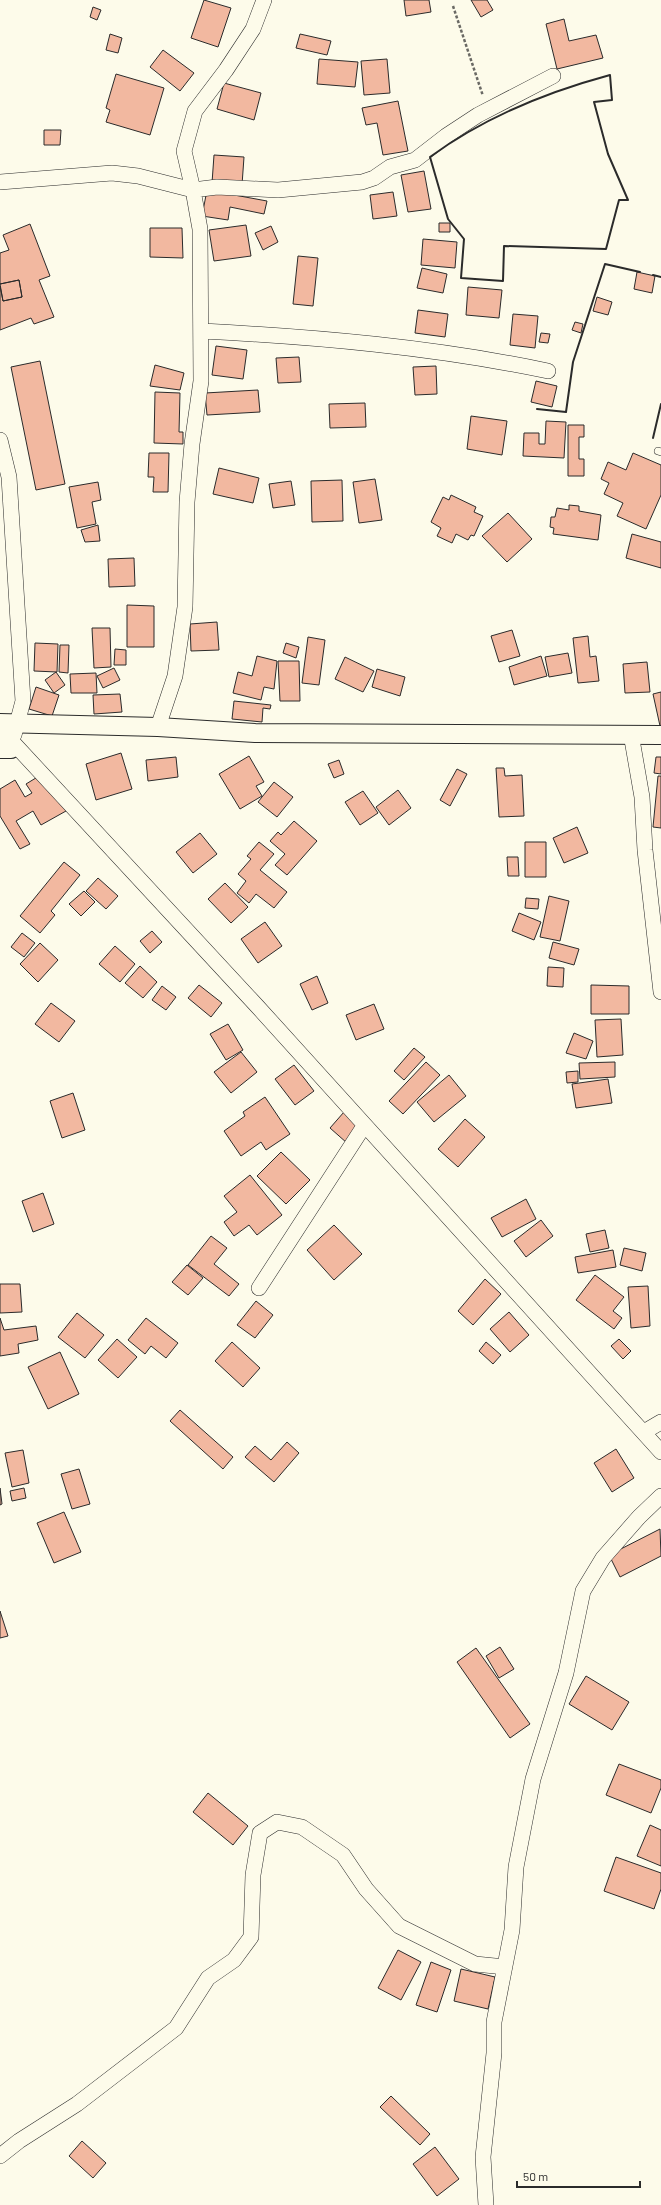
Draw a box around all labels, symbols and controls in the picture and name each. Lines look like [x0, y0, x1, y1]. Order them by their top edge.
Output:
scale bar [517, 2163, 640, 2189]
text: 50 m [523, 2169, 548, 2183]

